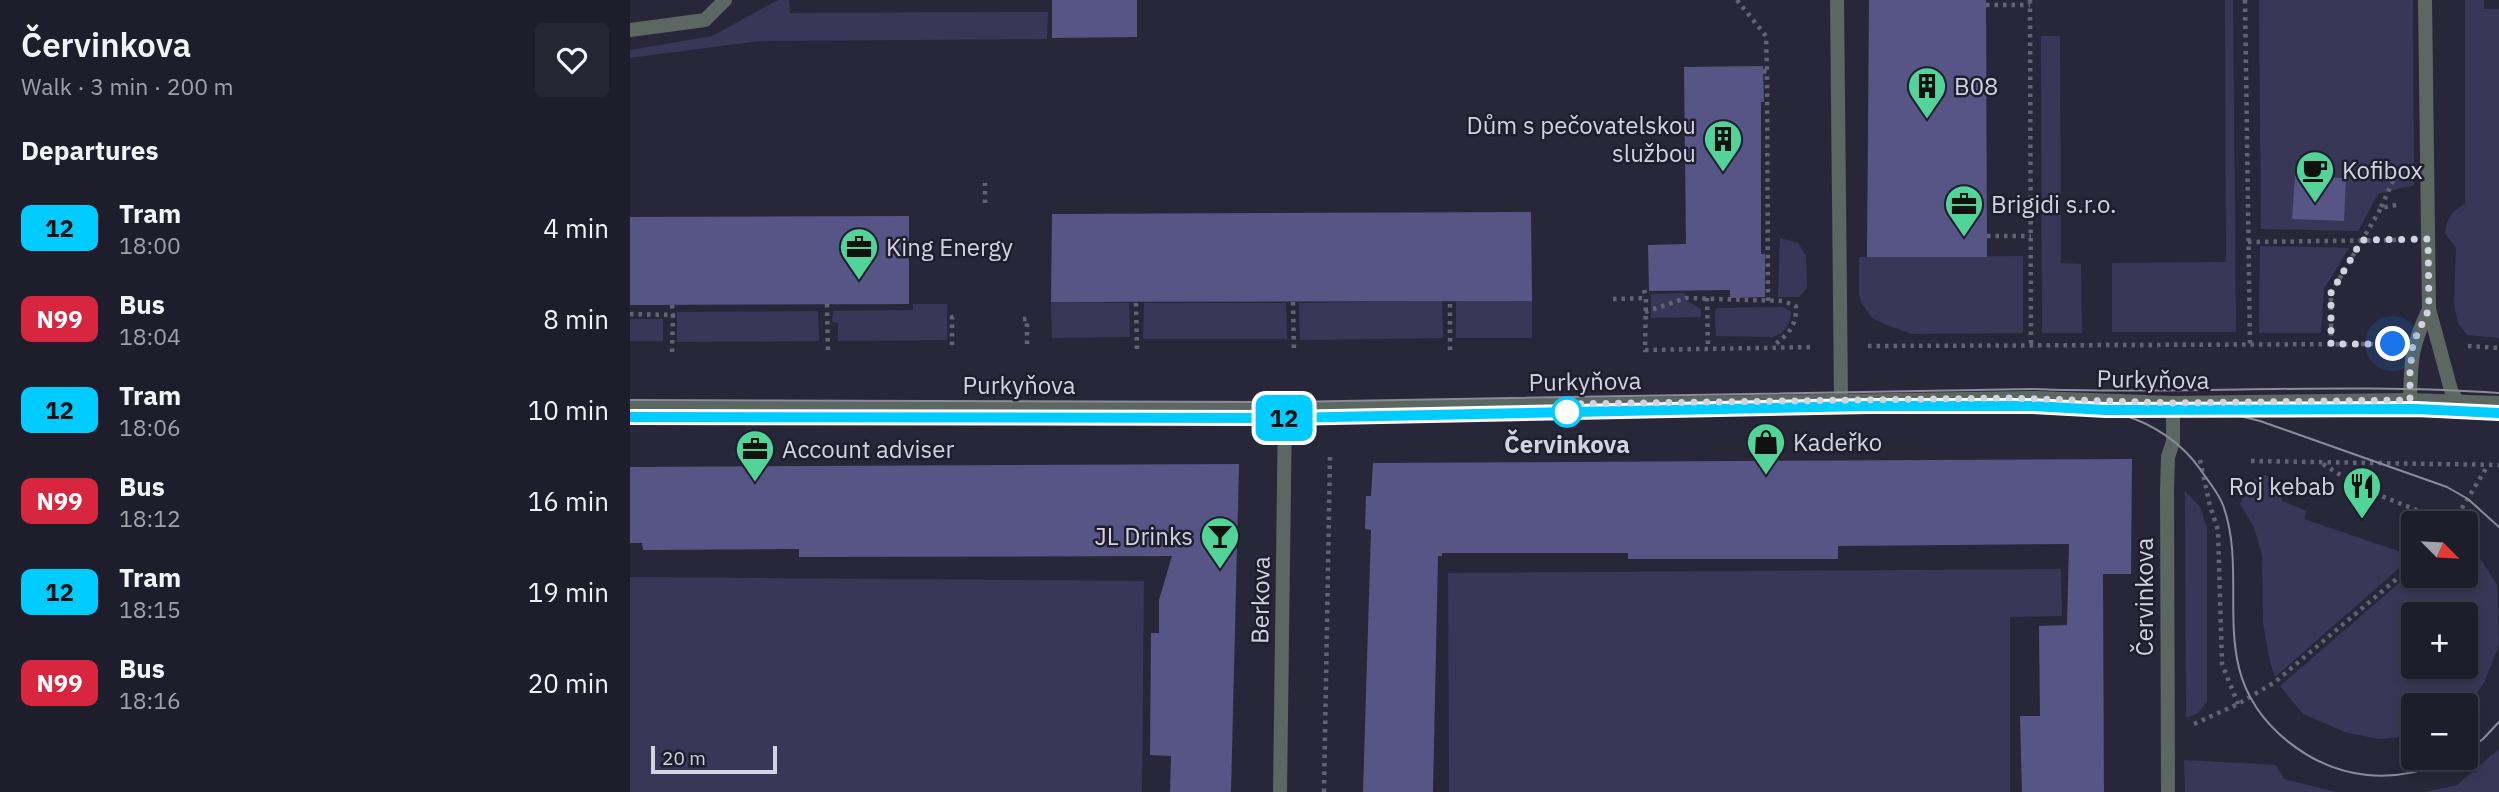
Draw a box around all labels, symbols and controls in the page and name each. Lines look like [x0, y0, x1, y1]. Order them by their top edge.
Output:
text: Červinkova [21, 23, 191, 66]
button: heart [535, 23, 609, 97]
building icon: B08 [1906, 65, 1948, 120]
place label: B08 [1954, 70, 1998, 102]
text: Walk · 3 min · 200 m [21, 71, 234, 101]
place label: Dům s pečovatelskou službou [1467, 109, 1696, 169]
building icon: Dům s pečovatelskou službou [1702, 118, 1744, 173]
text: Departures [21, 133, 159, 167]
cafe icon: Kofibox [2294, 149, 2336, 204]
place label: Kofibox [2342, 154, 2423, 186]
office icon: Brigidi s.r.o. [1943, 183, 1985, 238]
place label: Brigidi s.r.o. [1991, 188, 2117, 220]
text: Tram [119, 196, 181, 230]
text: 4 min [543, 211, 609, 245]
text: 12 [45, 212, 74, 244]
office icon: King Energy [838, 226, 880, 281]
text: 18:00 [119, 230, 181, 260]
place label: King Energy [886, 231, 1013, 263]
text: Bus [119, 287, 165, 321]
text: 8 min [543, 302, 609, 336]
text: N99 [36, 303, 83, 335]
text: 18:04 [119, 321, 181, 351]
your location [2375, 326, 2410, 361]
street label: Purkyňova [2096, 362, 2210, 396]
street label: Purkyňova [1528, 364, 1642, 398]
street label: Purkyňova [963, 369, 1076, 401]
text: Tram [119, 378, 181, 412]
text: 10 min [528, 393, 609, 427]
text: 12 [45, 394, 74, 426]
line badge: 12 [1252, 395, 1316, 441]
marker: Červinkova [1552, 397, 1582, 427]
text: 12 [1270, 402, 1298, 434]
text: 18:06 [119, 412, 181, 442]
shop icon: Kadeřko [1745, 421, 1787, 476]
place label: Kadeřko [1793, 426, 1882, 458]
office icon: Account adviser [734, 428, 776, 483]
place label: Červinkova [1504, 428, 1630, 460]
place label: Account adviser [782, 433, 954, 465]
restaurant icon: Roj kebab [2341, 465, 2383, 520]
text: Bus [119, 469, 165, 503]
place label: Roj kebab [2229, 470, 2335, 502]
text: 16 min [528, 484, 609, 518]
text: N99 [36, 485, 83, 517]
text: 18:12 [119, 503, 181, 533]
north arrow [2401, 511, 2478, 588]
map controls [2401, 511, 2478, 770]
bar icon: JL Drinks [1199, 515, 1241, 570]
place label: JL Drinks [1094, 520, 1193, 552]
street label: Červinkova [2128, 538, 2160, 656]
street label: Berkova [1243, 556, 1277, 644]
text: Tram [119, 560, 181, 594]
text: 19 min [528, 575, 609, 609]
text: 12 [45, 576, 74, 608]
text: 18:15 [119, 594, 181, 624]
button: + [2401, 602, 2478, 679]
text: Bus [119, 651, 165, 685]
text: 20 min [528, 666, 609, 700]
text: N99 [36, 667, 83, 699]
text: 18:16 [119, 685, 181, 715]
button: − [2401, 693, 2478, 770]
scale bar [651, 743, 777, 775]
text: 20 m [662, 746, 706, 770]

